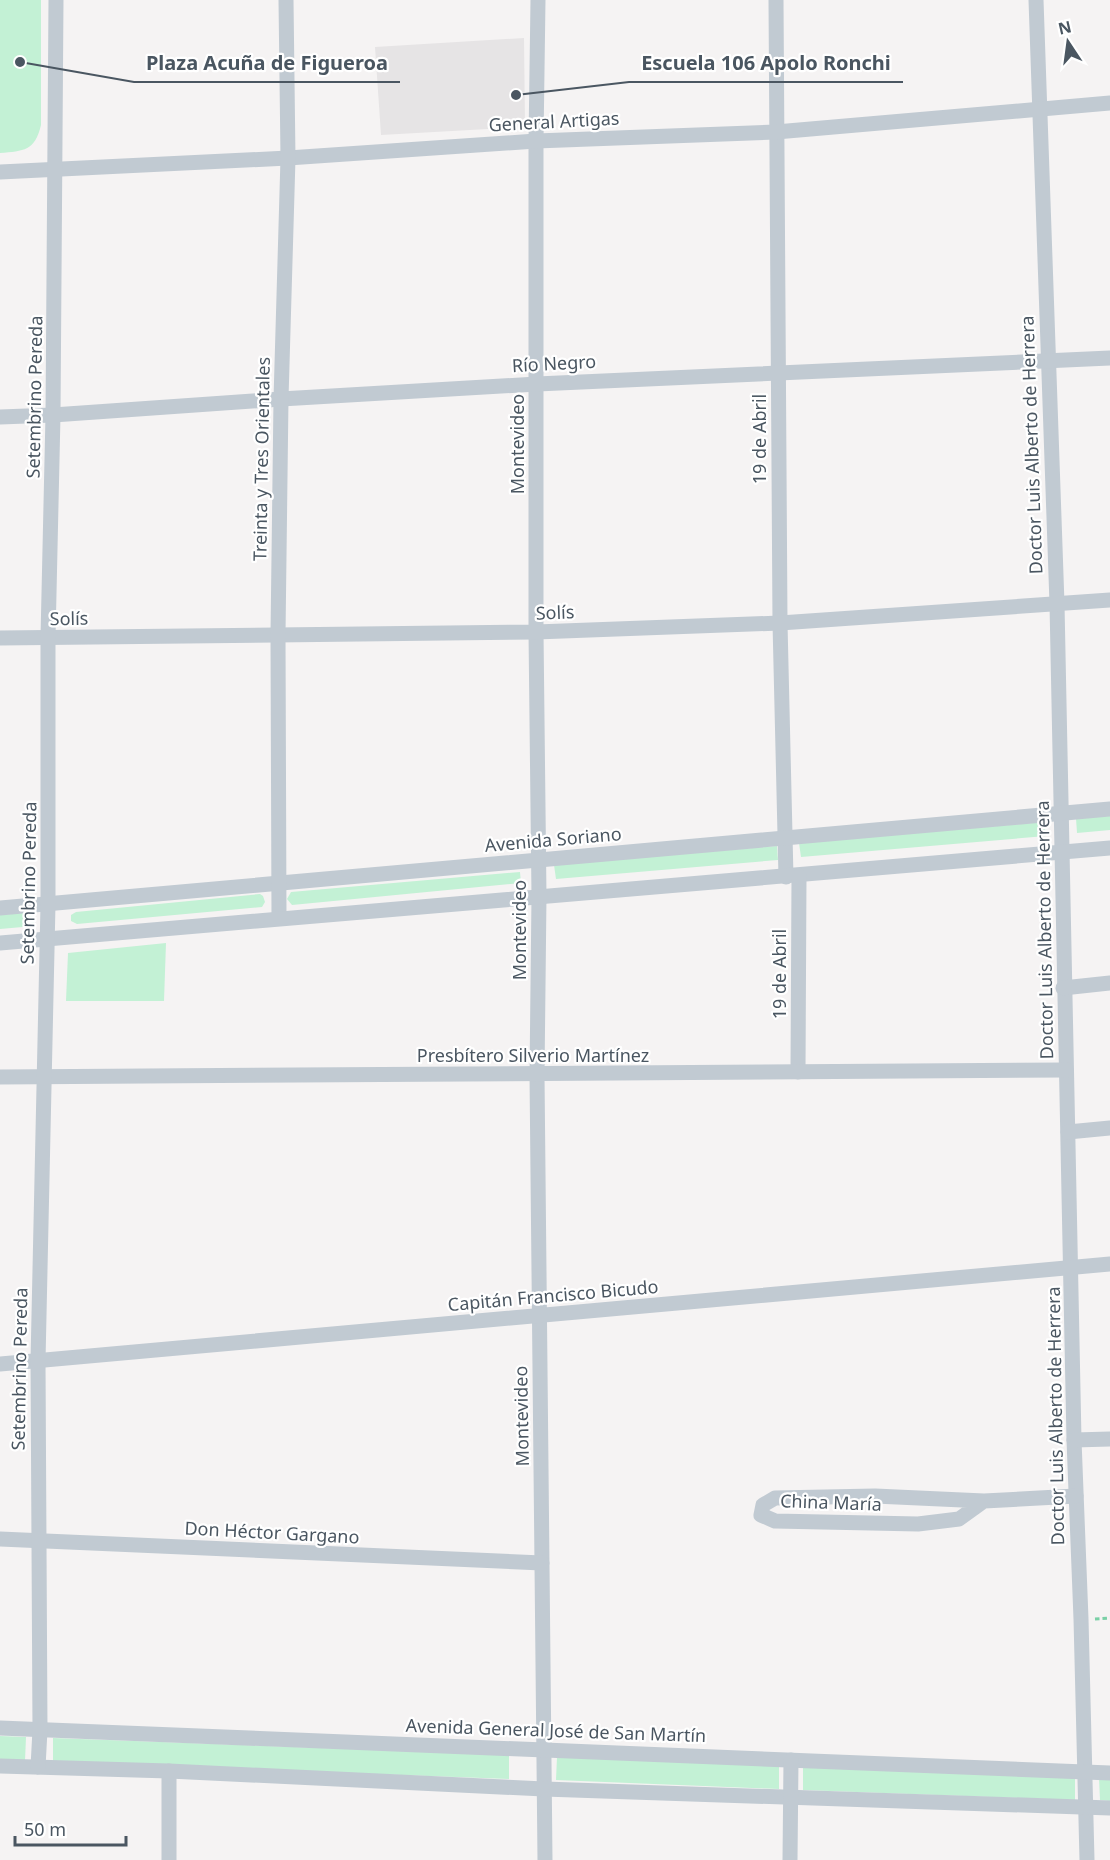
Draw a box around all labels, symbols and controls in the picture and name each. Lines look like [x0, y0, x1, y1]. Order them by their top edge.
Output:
north arrow [1038, 12, 1098, 72]
text: N [1056, 15, 1073, 40]
callout: Plaza Acuña de Figueroa [134, 44, 400, 82]
callout: Escuela 106 Apolo Ronchi [629, 44, 903, 82]
text: Plaza Acuña de Figueroa [146, 49, 388, 76]
text: Escuela 106 Apolo Ronchi [641, 49, 891, 76]
street label: General Artigas [488, 106, 620, 136]
street label: Setembrino Pereda [21, 315, 47, 479]
street label: Doctor Luis Alberto de Herrera [1014, 315, 1048, 575]
street label: Río Negro [511, 349, 597, 377]
street label: Treinta y Tres Orientales [247, 357, 275, 561]
street label: Montevideo [505, 394, 529, 494]
street label: 19 de Abril [747, 394, 771, 484]
street label: Solís [535, 599, 575, 625]
street label: Solís [49, 606, 89, 630]
street label: Doctor Luis Alberto de Herrera [1030, 800, 1058, 1060]
street label: Setembrino Pereda [15, 801, 41, 965]
street label: Avenida Soriano [484, 821, 622, 857]
street label: Montevideo [507, 880, 531, 980]
street label: 19 de Abril [767, 929, 791, 1019]
street label: Presbítero Silverio Martínez [417, 1043, 649, 1067]
street label: Capitán Francisco Bicudo [447, 1274, 659, 1316]
street label: Doctor Luis Alberto de Herrera [1041, 1286, 1069, 1546]
street label: Setembrino Pereda [6, 1287, 32, 1451]
street label: Montevideo [508, 1366, 534, 1466]
street label: China María [780, 1488, 882, 1516]
street label: Don Héctor Gargano [184, 1515, 360, 1549]
street label: Avenida General José de San Martín [405, 1713, 707, 1747]
scale bar [15, 1809, 126, 1847]
text: 50 m [24, 1817, 66, 1841]

